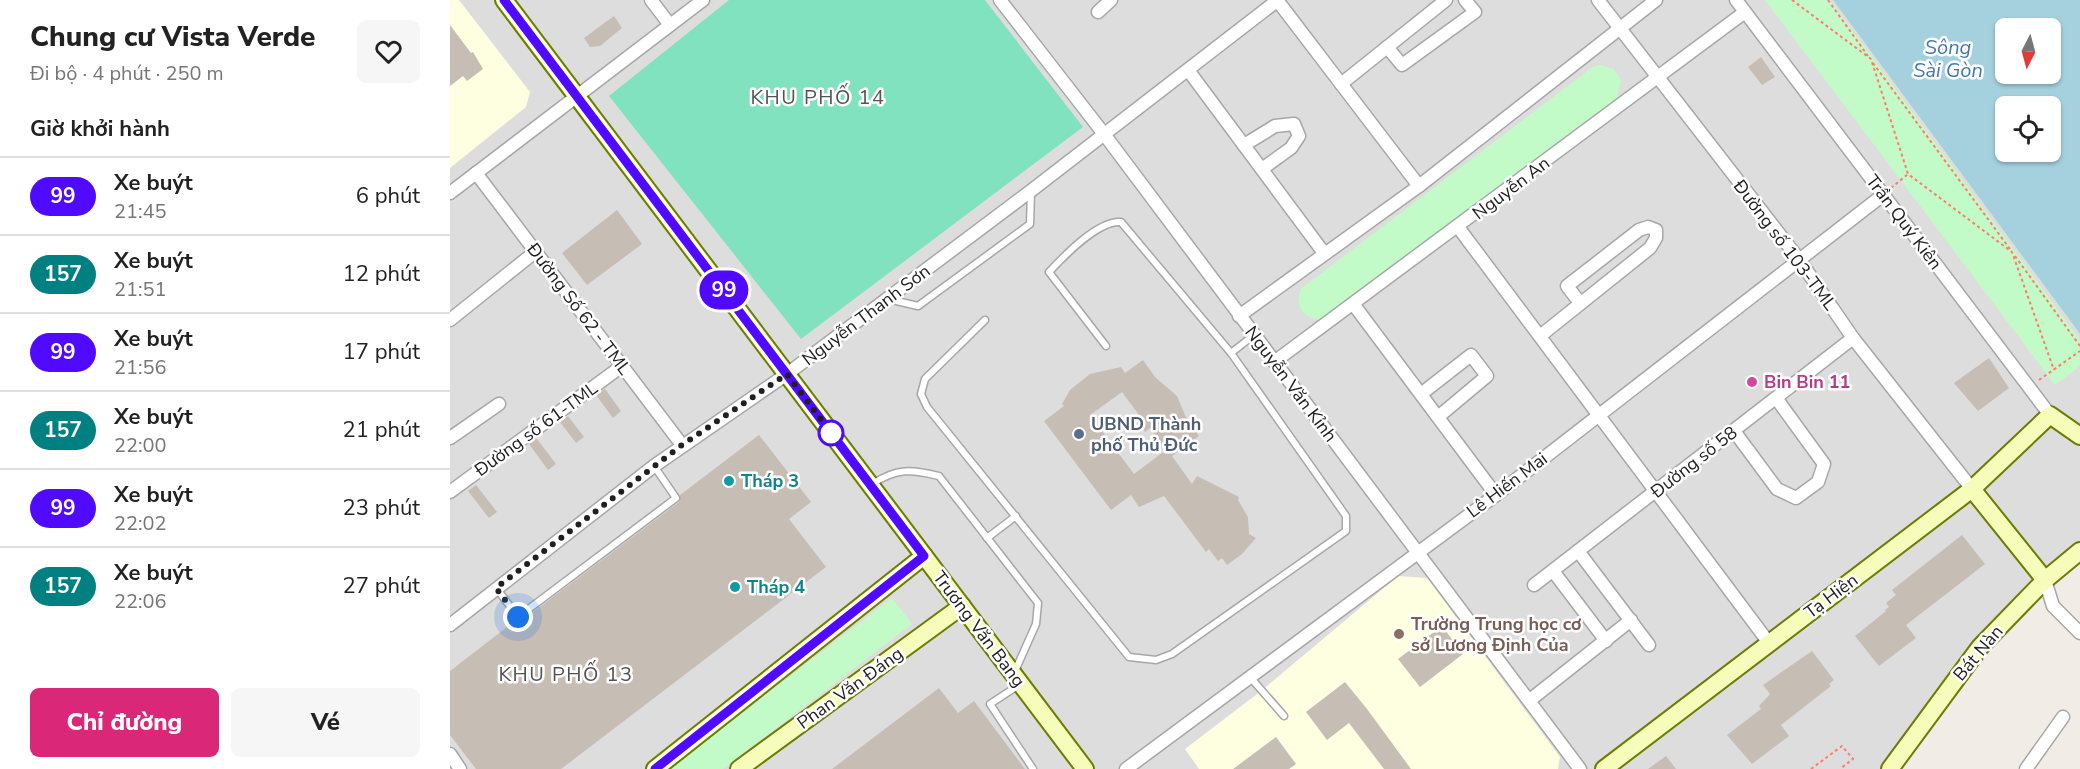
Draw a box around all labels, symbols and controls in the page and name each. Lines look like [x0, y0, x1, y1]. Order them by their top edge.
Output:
text: Chung cư Vista Verde [30, 18, 316, 56]
north arrow [1995, 18, 2061, 84]
map controls [1995, 18, 2061, 162]
button: heart [357, 20, 420, 83]
water label: Sông Sài Gòn [1913, 34, 1983, 84]
text: Đi bộ · 4 phút · 250 m [30, 60, 224, 87]
district label: KHU PHỐ 14 [751, 83, 885, 111]
button: locate [1995, 96, 2061, 162]
text: Giờ khởi hành [30, 114, 170, 144]
street label: Nguyễn An [1467, 151, 1555, 225]
text: Xe buýt [114, 168, 193, 198]
street label: Trần Quý Kiên [1860, 170, 1948, 274]
street label: Đường số 103-TML [1727, 174, 1842, 315]
text: 6 phút [356, 181, 420, 211]
text: 99 [50, 182, 76, 210]
text: 21:45 [114, 198, 167, 225]
street label: Đường Số 62 - TML [521, 237, 637, 380]
text: Xe buýt [114, 246, 193, 276]
text: 12 phút [343, 259, 420, 289]
street label: Nguyễn Thanh Sơn [797, 259, 935, 371]
text: 157 [44, 260, 82, 288]
line badge: 99 [697, 270, 751, 310]
text: 21:51 [114, 276, 167, 303]
text: 99 [711, 276, 737, 304]
street label: Nguyễn Văn Kỉnh [1240, 321, 1342, 447]
text: Xe buýt [114, 324, 193, 354]
text: 17 phút [343, 337, 420, 367]
text: 99 [50, 338, 76, 366]
text: 21:56 [114, 354, 167, 381]
place label: Bin Bin 11 [1764, 370, 1850, 394]
marker: Bin Bin 11 [1745, 375, 1759, 389]
street label: Đường số 61-TML [469, 376, 603, 482]
text: Xe buýt [114, 402, 193, 432]
place label: UBND Thành phố Thủ Đức [1091, 412, 1201, 457]
text: 21 phút [343, 415, 420, 445]
text: 157 [44, 416, 82, 444]
unlabelled marker [818, 420, 844, 446]
street label: Đường số 58 [1645, 421, 1742, 504]
marker: UBND Thành phố Thủ Đức [1072, 427, 1086, 441]
text: 22:00 [114, 432, 167, 459]
street label: Lê Hiến Mai [1462, 447, 1552, 523]
place label: Tháp 3 [741, 469, 799, 493]
marker: Tháp 3 [722, 474, 736, 488]
text: Xe buýt [114, 480, 193, 510]
text: 23 phút [343, 493, 420, 523]
text: 99 [50, 494, 76, 522]
text: 22:02 [114, 510, 167, 537]
text: Xe buýt [114, 558, 193, 588]
street label: Trương Văn Bang [927, 566, 1031, 692]
street label: Tạ Hiện [1799, 568, 1863, 624]
text: 27 phút [343, 571, 420, 601]
text: 157 [44, 572, 82, 600]
place label: Tháp 4 [747, 575, 805, 599]
marker: Tháp 4 [728, 580, 742, 594]
text: 22:06 [114, 588, 167, 615]
your location [503, 602, 533, 632]
place label: Trường Trung học cơ sở Lương Định Của [1411, 612, 1581, 657]
street label: Bát Nàn [1948, 620, 2008, 686]
marker: Trường Trung học cơ sở Lương Định Của [1392, 627, 1406, 641]
street label: Phan Văn Đáng [792, 641, 908, 735]
district label: KHU PHỐ 13 [499, 660, 633, 688]
button: Chỉ đường [30, 688, 219, 757]
button: Vé [231, 688, 420, 757]

